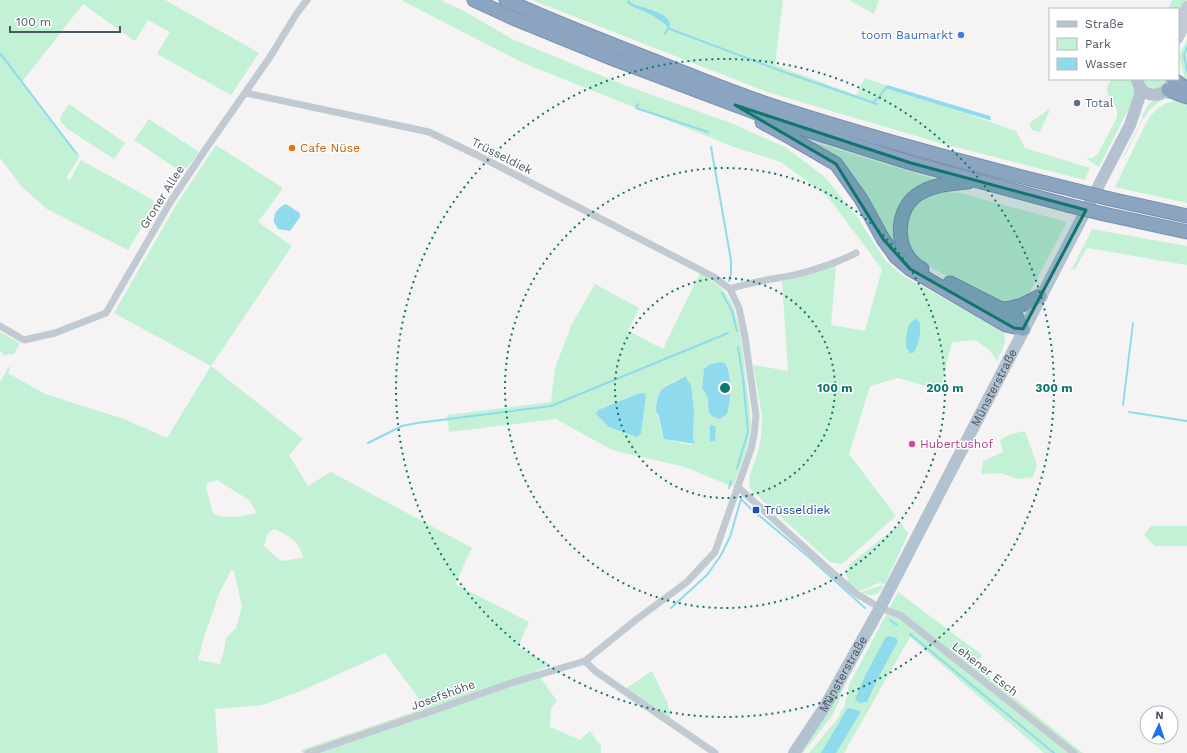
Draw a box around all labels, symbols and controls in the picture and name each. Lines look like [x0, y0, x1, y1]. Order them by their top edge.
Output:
scale bar [10, 8, 120, 34]
legend [1049, 8, 1179, 80]
text: 100 m [16, 15, 51, 29]
text: Straße [1085, 17, 1124, 31]
place label: toom Baumarkt [861, 28, 953, 42]
marker: toom Baumarkt [956, 30, 966, 40]
text: Park [1085, 37, 1111, 51]
text: Wasser [1085, 57, 1127, 71]
place label: Total [1085, 96, 1114, 110]
marker: Total [1072, 98, 1082, 108]
street label: Trüsseldiek [469, 135, 535, 177]
place label: Cafe Nüse [300, 141, 360, 155]
marker: Cafe Nüse [287, 143, 297, 153]
street label: Groner Allee [137, 163, 187, 231]
street label: Münsterstraße [968, 346, 1020, 429]
centre of rings [718, 381, 732, 395]
text: 100 m [817, 381, 853, 395]
text: 200 m [926, 381, 964, 395]
text: 300 m [1035, 381, 1073, 395]
place label: Hubertushof [920, 437, 993, 451]
marker: Hubertushof [907, 439, 917, 449]
place label: Trüsseldiek [764, 503, 831, 517]
marker: Trüsseldiek [751, 505, 761, 515]
street label: Münsterstraße [816, 633, 870, 715]
street label: Lehener Esch [949, 639, 1021, 699]
street label: Josefshöhe [409, 677, 477, 713]
north arrow [1139, 705, 1179, 745]
text: N [1155, 709, 1164, 722]

